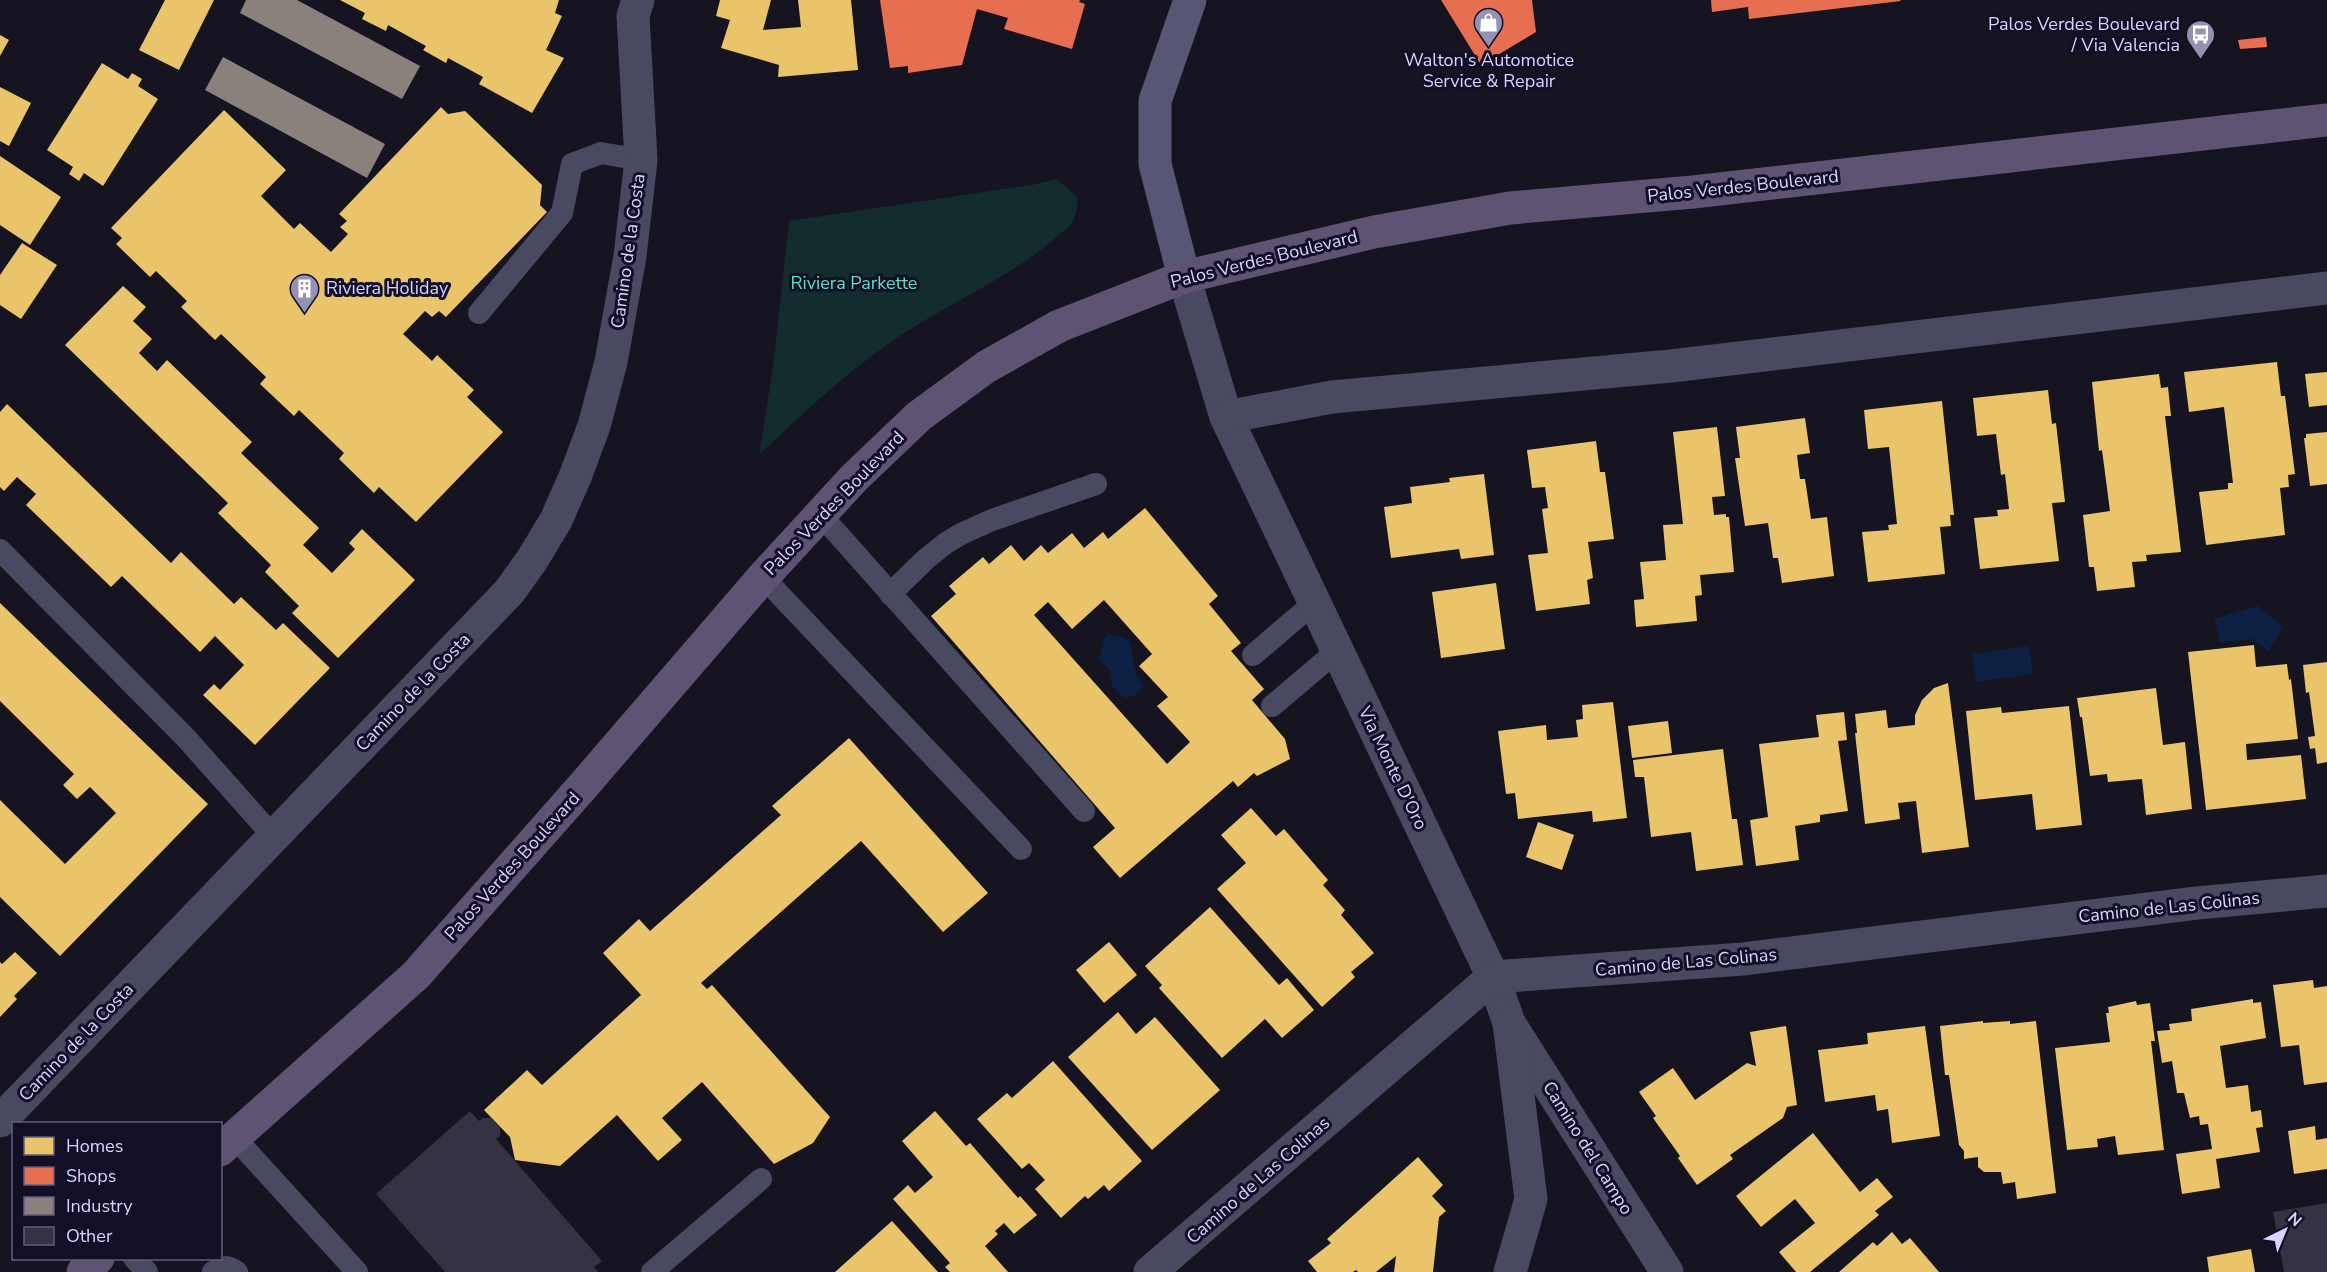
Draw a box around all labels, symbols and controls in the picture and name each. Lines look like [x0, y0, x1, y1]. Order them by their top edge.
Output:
shop icon: Walton's Automotice Service & Repair [1473, 7, 1505, 49]
place label: Palos Verdes Boulevard / Via Valencia [1988, 12, 2180, 57]
bus stop icon: Palos Verdes Boulevard / Via Valencia [2185, 18, 2217, 60]
place label: Walton's Automotice Service & Repair [1404, 48, 1574, 93]
street label: Palos Verdes Boulevard [1646, 164, 1840, 208]
street label: Camino de la Costa [605, 172, 651, 330]
street label: Palos Verdes Boulevard [1168, 224, 1360, 294]
park label: Riviera Parkette [791, 271, 917, 295]
building icon: Riviera Holiday [289, 272, 321, 314]
place label: Riviera Holiday [326, 276, 449, 300]
street label: Palos Verdes Boulevard [759, 426, 909, 580]
street label: Camino de la Costa [350, 628, 476, 756]
street label: Via Monte D'Oro [1352, 702, 1433, 834]
street label: Palos Verdes Boulevard [439, 787, 585, 945]
street label: Camino de Las Colinas [2077, 886, 2261, 928]
street label: Camino de Las Colinas [1594, 942, 1778, 982]
street label: Camino de la Costa [13, 978, 139, 1106]
street label: Camino del Campo [1537, 1077, 1639, 1219]
street label: Camino de Las Colinas [1181, 1111, 1335, 1249]
legend [12, 1122, 222, 1260]
text: Homes [66, 1134, 123, 1158]
text: Shops [66, 1164, 116, 1188]
text: Industry [66, 1194, 133, 1218]
north arrow [2255, 1200, 2315, 1260]
text: N [2283, 1208, 2306, 1232]
text: Other [66, 1224, 113, 1248]

